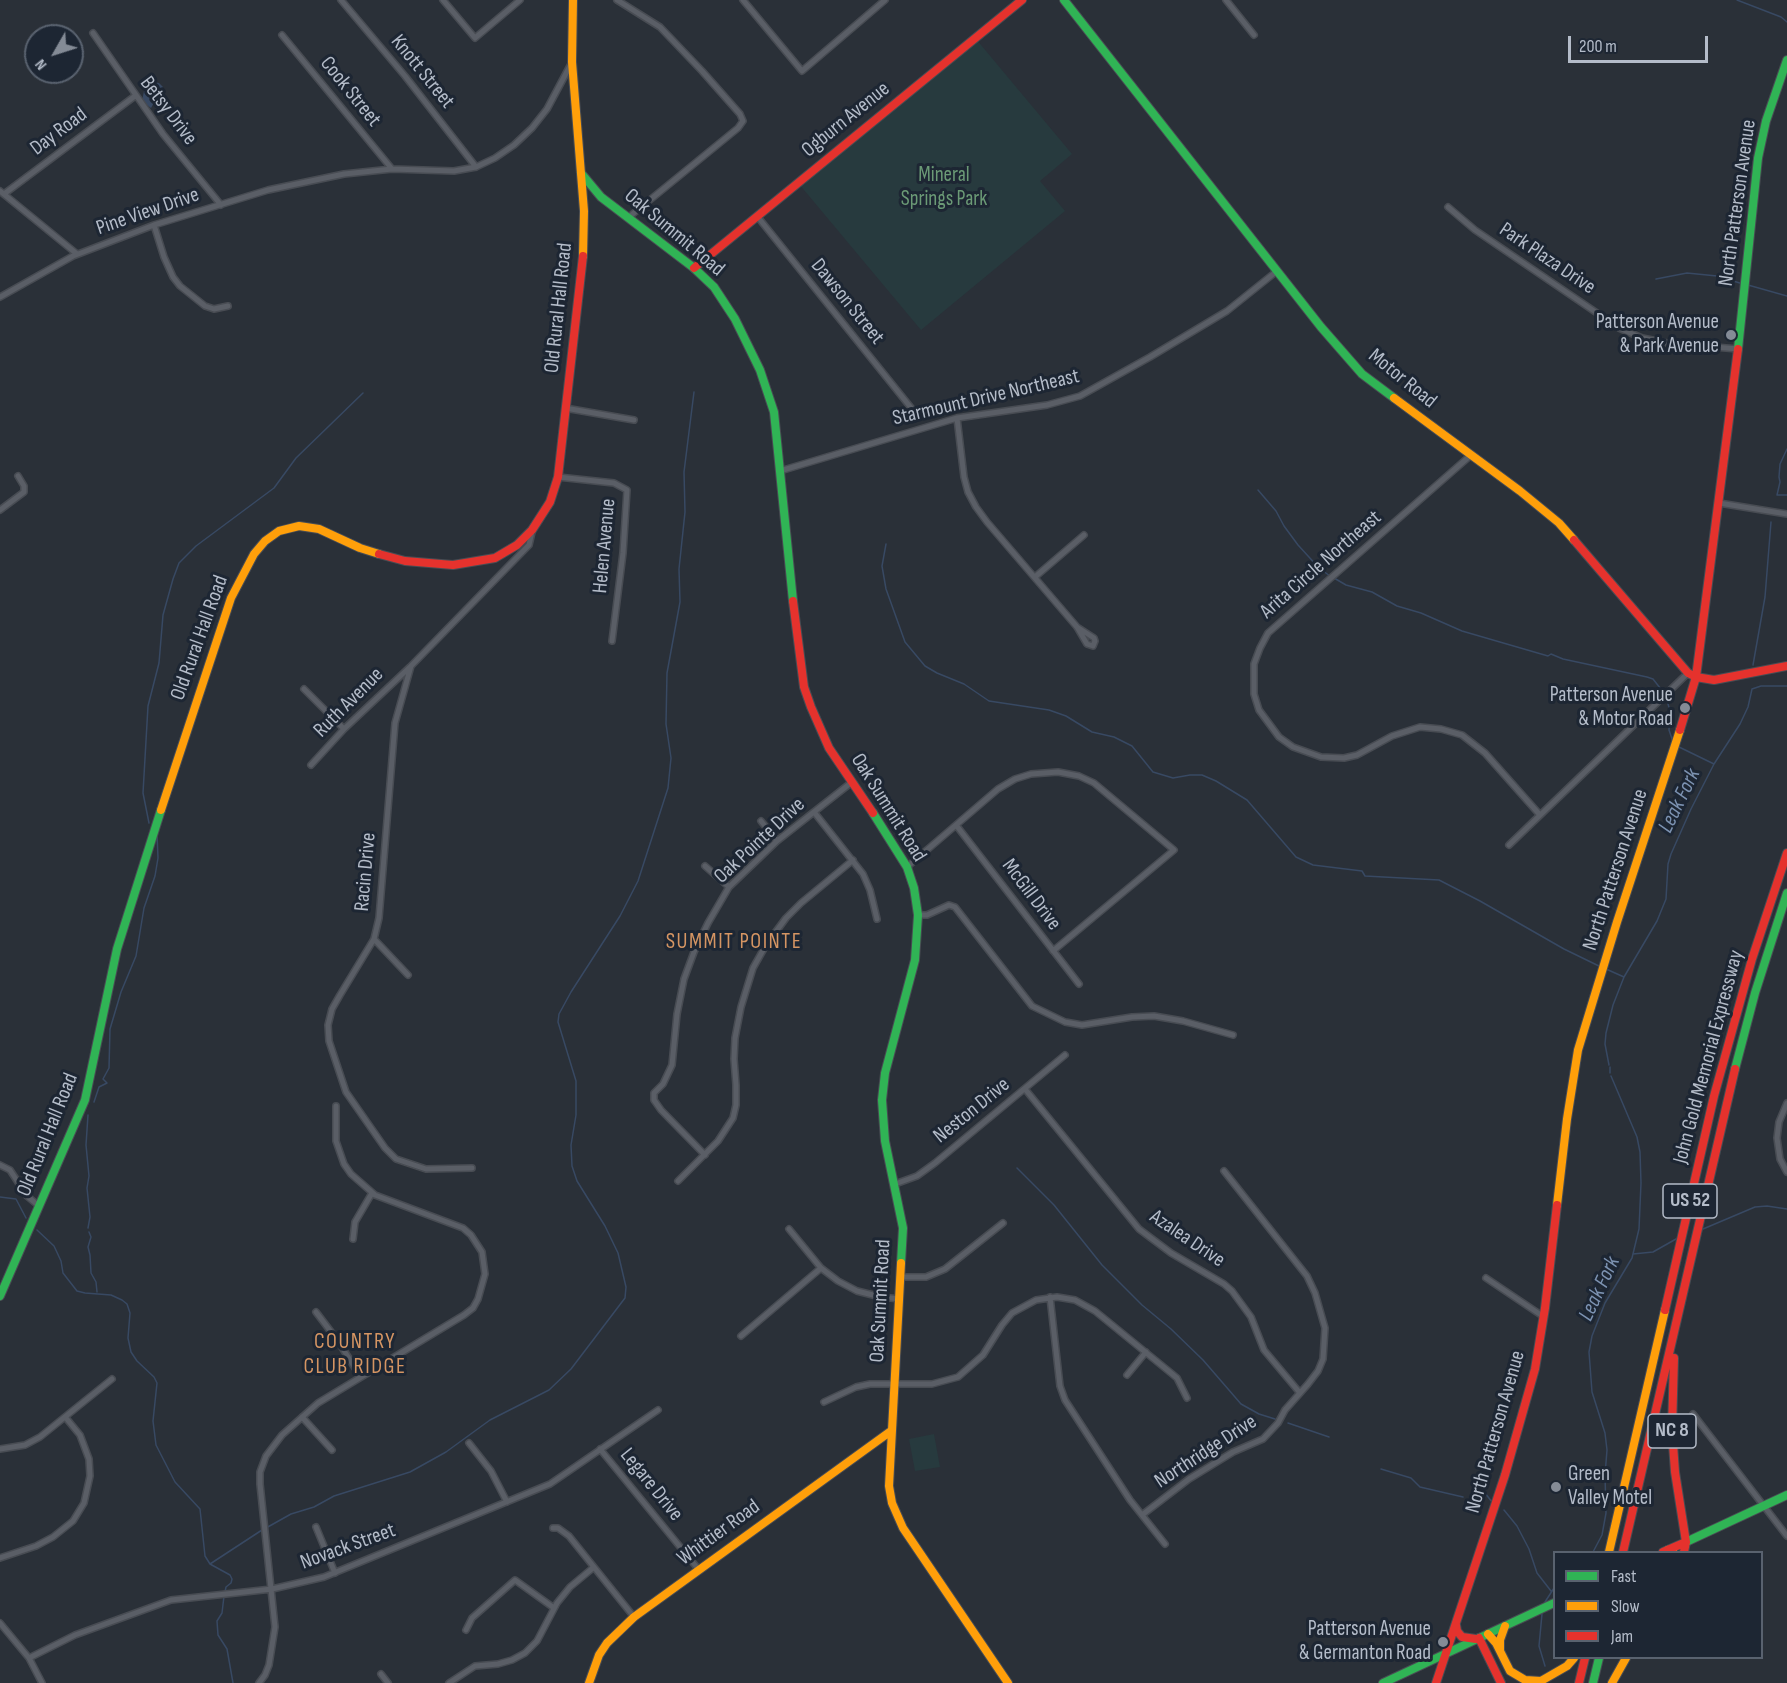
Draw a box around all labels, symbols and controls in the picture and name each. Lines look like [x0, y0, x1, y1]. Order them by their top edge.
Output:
north arrow [24, 24, 84, 84]
scale bar [1571, 24, 1710, 62]
street label: Knott Street [385, 30, 459, 114]
text: 200 m [1579, 36, 1617, 57]
street label: Cook Street [314, 52, 386, 132]
text: N [31, 55, 51, 74]
street label: Betsy Drive [134, 72, 202, 150]
street label: Ogburn Avenue [797, 77, 895, 163]
street label: Day Road [26, 103, 92, 161]
street label: North Patterson Avenue [1714, 118, 1762, 288]
park label: Mineral Springs Park [901, 163, 987, 213]
street label: Pine View Drive [93, 183, 203, 241]
street label: Oak Summit Road [619, 184, 729, 282]
street label: Park Plaza Drive [1494, 218, 1600, 300]
street label: Old Rural Hall Road [540, 242, 578, 374]
street label: Dawson Street [805, 254, 889, 350]
place label: Patterson Avenue & Park Avenue [1596, 310, 1719, 360]
marker: Patterson Avenue & Park Avenue [1724, 328, 1738, 342]
street label: Motor Road [1363, 344, 1441, 414]
street label: Starmount Drive Northeast [890, 364, 1082, 432]
street label: Helen Avenue [588, 498, 622, 594]
street label: Arita Circle Northeast [1255, 505, 1387, 625]
street label: Old Rural Hall Road [166, 572, 234, 704]
street label: Ruth Avenue [309, 663, 389, 743]
place label: Patterson Avenue & Motor Road [1550, 683, 1673, 733]
marker: Patterson Avenue & Motor Road [1678, 701, 1692, 715]
street label: Oak Summit Road [845, 749, 931, 867]
water label: Leak Fork [1653, 765, 1707, 837]
street label: North Patterson Avenue [1578, 786, 1654, 954]
street label: Oak Pointe Drive [709, 793, 811, 889]
street label: Racin Drive [350, 832, 382, 912]
street label: McGill Drive [996, 854, 1066, 936]
district label: SUMMIT POINTE [666, 929, 802, 955]
street label: John Gold Memorial Expressway [1668, 948, 1750, 1166]
street label: Old Rural Hall Road [12, 1070, 84, 1200]
street label: Neston Drive [929, 1073, 1015, 1149]
road number: US 52 [1663, 1184, 1717, 1218]
street label: Azalea Drive [1145, 1205, 1229, 1273]
street label: Oak Summit Road [865, 1239, 897, 1363]
water label: Leak Fork [1574, 1253, 1626, 1325]
district label: COUNTRY CLUB RIDGE [303, 1329, 407, 1380]
street label: North Patterson Avenue [1461, 1348, 1531, 1516]
street label: Northridge Drive [1150, 1410, 1262, 1494]
road number: NC 8 [1648, 1414, 1696, 1448]
street label: Legare Drive [614, 1444, 688, 1526]
place label: Green Valley Motel [1568, 1462, 1652, 1512]
marker: Green Valley Motel [1549, 1480, 1563, 1494]
street label: Whittier Road [673, 1495, 765, 1571]
street label: Novack Street [297, 1518, 399, 1576]
legend [1553, 1551, 1763, 1659]
text: Fast [1611, 1566, 1636, 1587]
text: Slow [1611, 1596, 1640, 1617]
place label: Patterson Avenue & Germanton Road [1299, 1617, 1431, 1667]
text: Jam [1611, 1626, 1633, 1647]
marker: Patterson Avenue & Germanton Road [1436, 1635, 1450, 1649]

